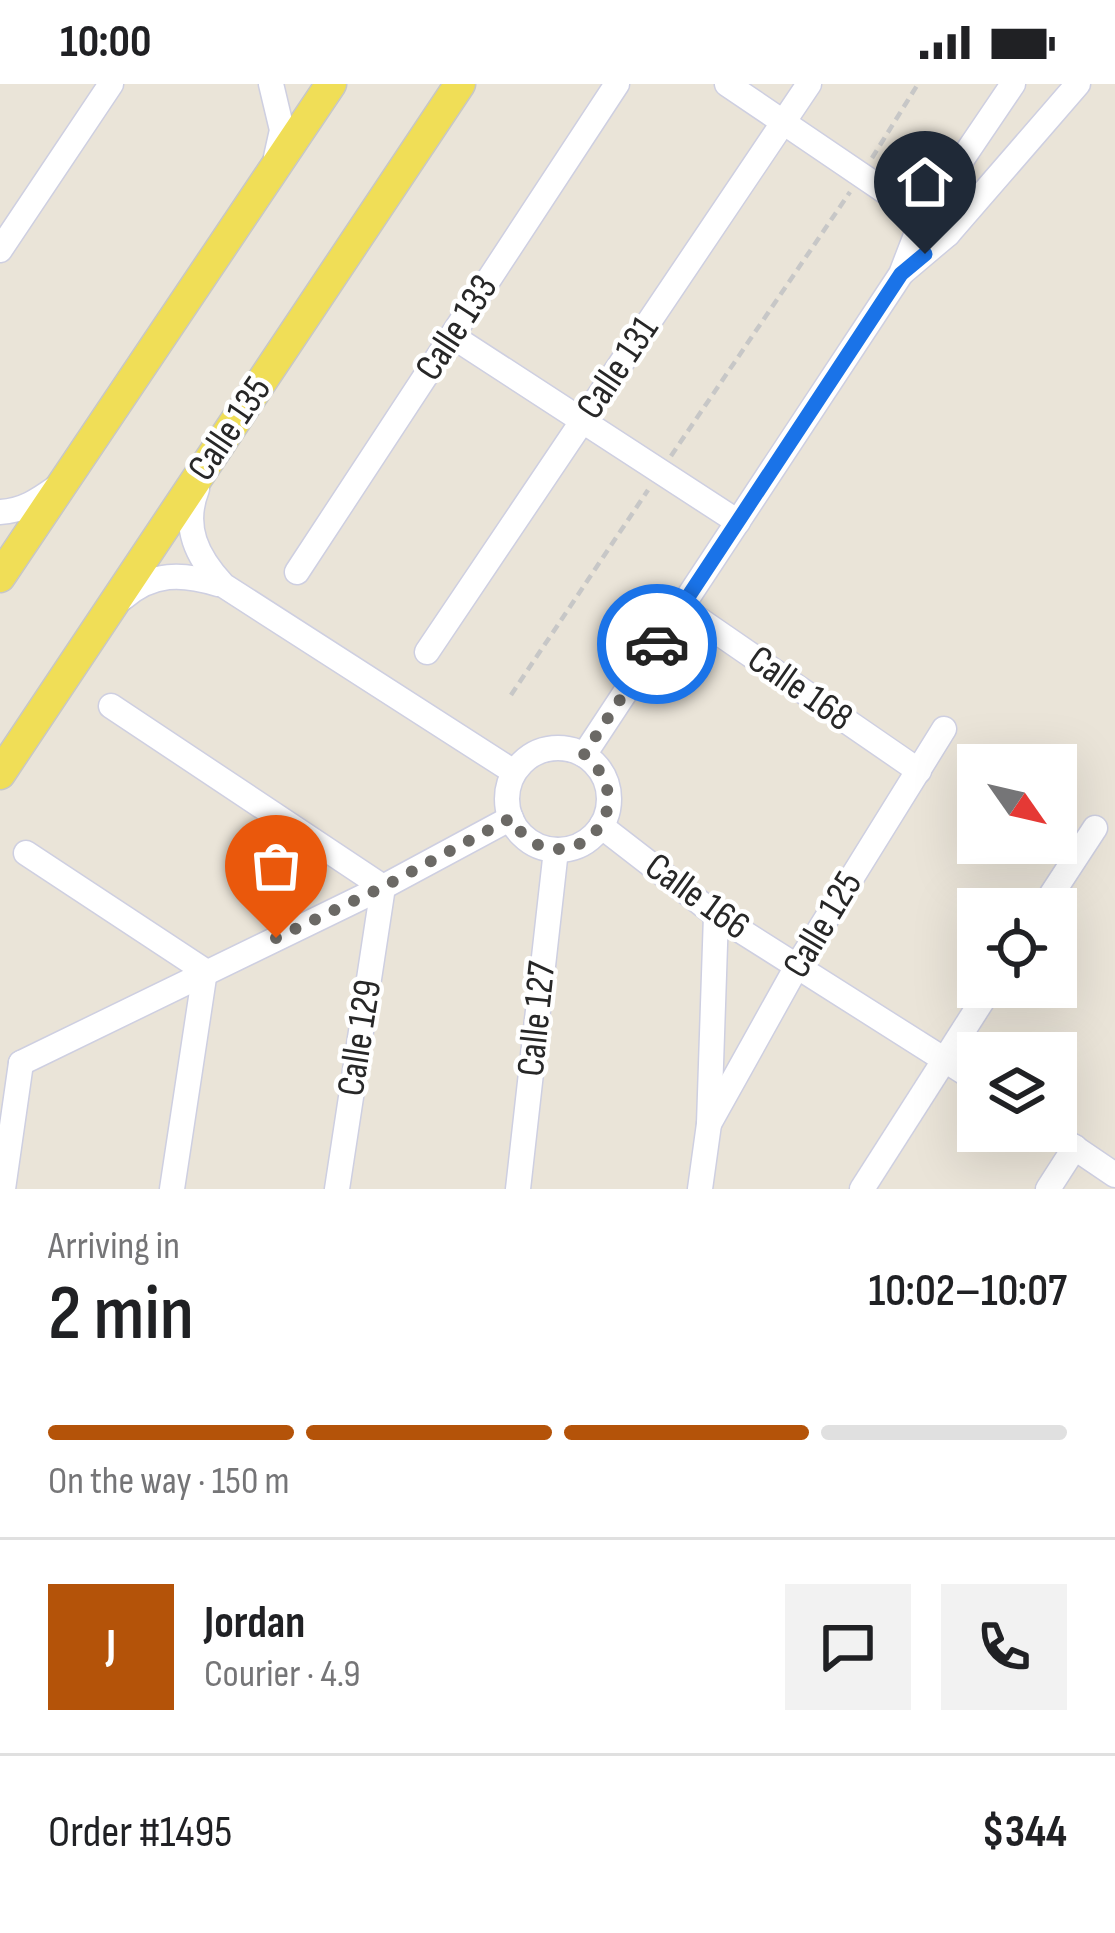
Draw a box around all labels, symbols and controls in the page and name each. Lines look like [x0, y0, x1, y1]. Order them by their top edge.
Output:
text: 10:00 [60, 15, 151, 70]
pin [874, 131, 976, 254]
icon: home [892, 149, 958, 215]
street label: Calle 133 [406, 267, 508, 389]
street label: Calle 131 [567, 308, 669, 428]
street label: Calle 135 [178, 368, 282, 490]
courier [597, 584, 717, 704]
icon: car [624, 611, 690, 677]
street label: Calle 168 [738, 636, 862, 742]
north arrow [957, 744, 1077, 864]
map controls [957, 744, 1077, 1152]
pin [225, 815, 327, 938]
icon: bag [243, 833, 309, 899]
street label: Calle 166 [636, 843, 758, 951]
street label: Calle 125 [773, 863, 873, 987]
button: locate [957, 888, 1077, 1008]
street label: Calle 127 [508, 959, 566, 1079]
street label: Calle 129 [328, 977, 392, 1099]
button: layers [957, 1032, 1077, 1152]
text: Arriving in [48, 1223, 180, 1270]
text: 10:02–10:07 [868, 1264, 1067, 1319]
text: 2 min [48, 1268, 194, 1361]
text: On the way · 150 m [48, 1458, 290, 1505]
button: chat [785, 1584, 911, 1710]
button: phone [941, 1584, 1067, 1710]
text: Jordan [204, 1596, 305, 1651]
text: J [106, 1619, 116, 1674]
text: Courier · 4.9 [204, 1651, 361, 1698]
text: Order #1495 [48, 1805, 232, 1860]
text: $344 [982, 1805, 1067, 1860]

